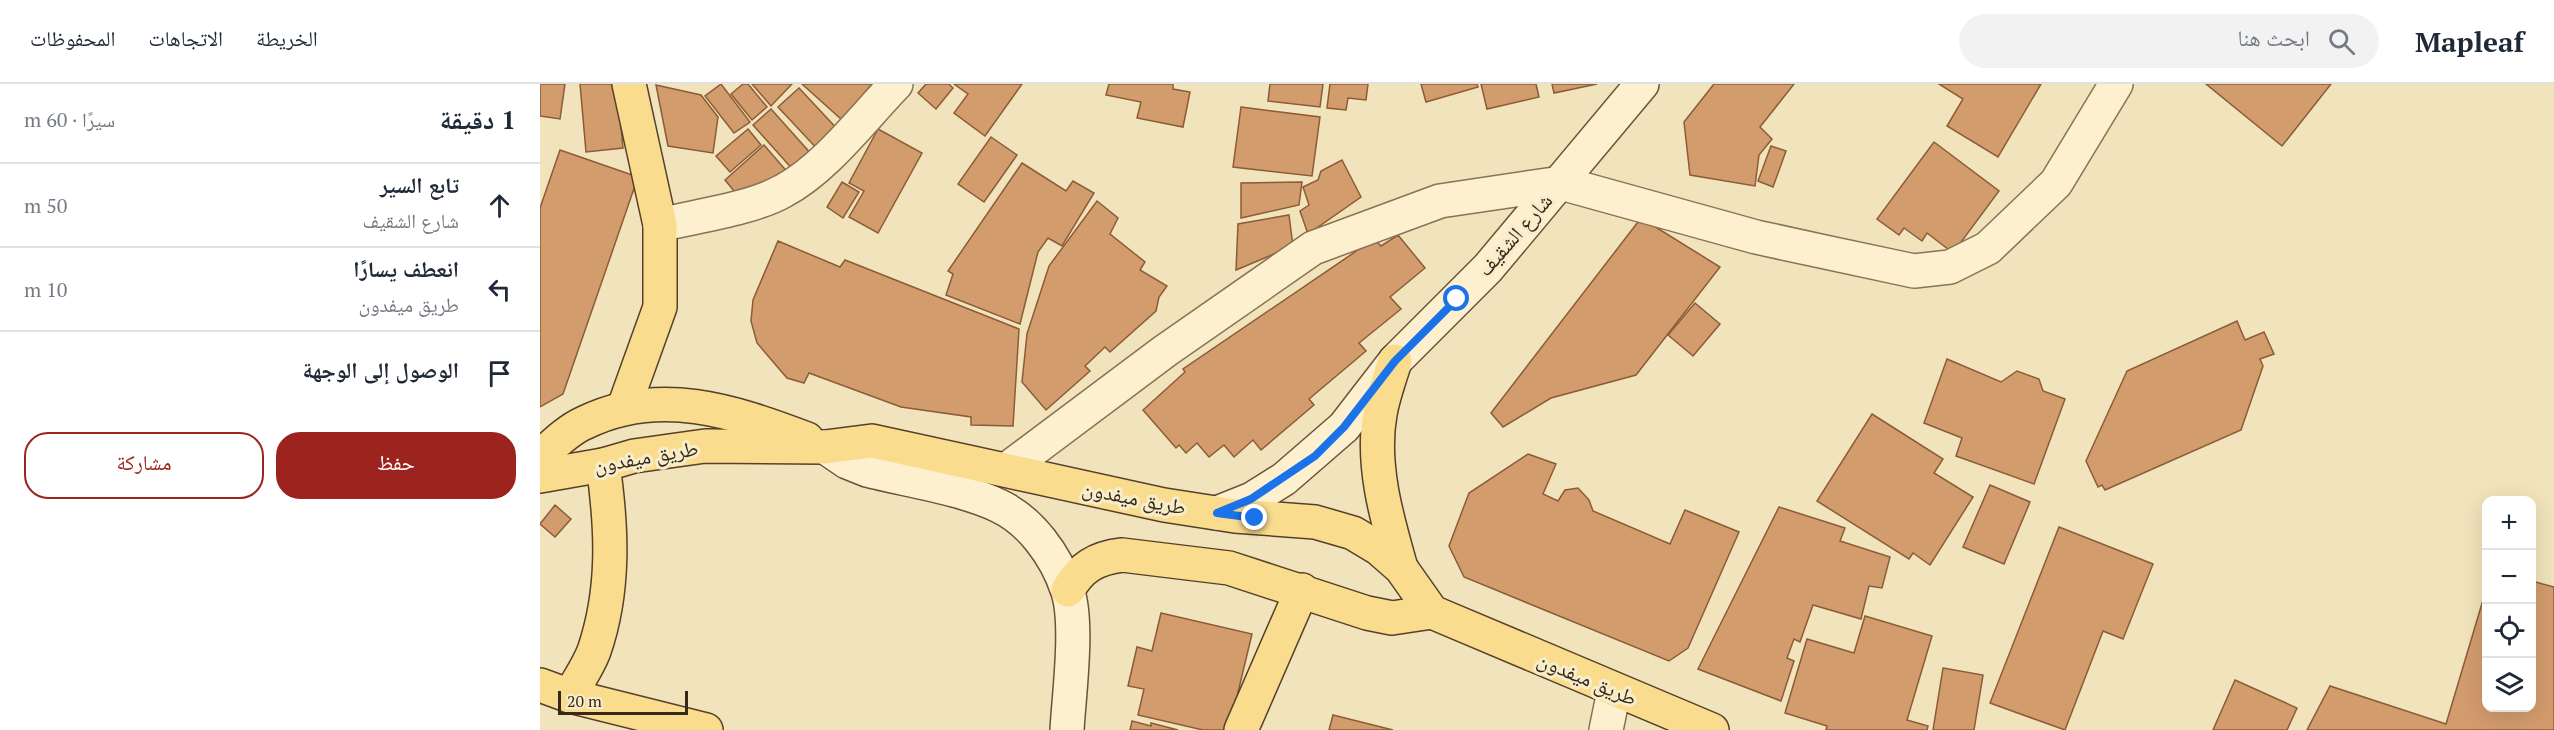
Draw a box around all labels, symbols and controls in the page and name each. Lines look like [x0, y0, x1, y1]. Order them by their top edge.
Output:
search box [1959, 14, 2379, 68]
text: ابحث هنا [2238, 23, 2310, 52]
text: Mapleaf [2415, 23, 2524, 60]
text: المحفوظات [30, 24, 115, 52]
text: الاتجاهات [148, 24, 223, 52]
text: الخريطة [256, 24, 318, 52]
icon: search [2325, 25, 2358, 58]
text: 1 دقيقة [440, 102, 516, 136]
text: سيرًا · 60 m [24, 106, 115, 133]
text: تابع السير [380, 170, 459, 199]
street label: شارع الشقيف [1470, 187, 1558, 282]
icon: ahead [483, 189, 516, 222]
text: 50 m [24, 192, 67, 219]
text: شارع الشقيف [363, 207, 459, 234]
text: انعطف يسارًا [353, 254, 459, 283]
icon: left [483, 273, 516, 306]
text: 10 m [24, 276, 67, 303]
route start [1443, 285, 1469, 311]
text: طريق ميفدون [359, 291, 459, 318]
text: الوصول إلى الوجهة [302, 355, 459, 384]
icon: arrive [483, 357, 516, 390]
button: مشاركة [24, 432, 264, 499]
button: حفظ [276, 432, 516, 499]
street label: طريق ميفدون [591, 433, 700, 479]
street label: طريق ميفدون [1080, 473, 1189, 521]
map controls [2482, 496, 2536, 712]
button: + [2482, 496, 2536, 550]
route end [1241, 504, 1267, 530]
button: − [2482, 550, 2536, 604]
button: locate [2482, 604, 2536, 658]
street label: طريق ميفدون [1533, 645, 1641, 712]
button: layers [2482, 658, 2536, 712]
scale bar [558, 688, 688, 716]
text: 20 m [567, 690, 602, 712]

